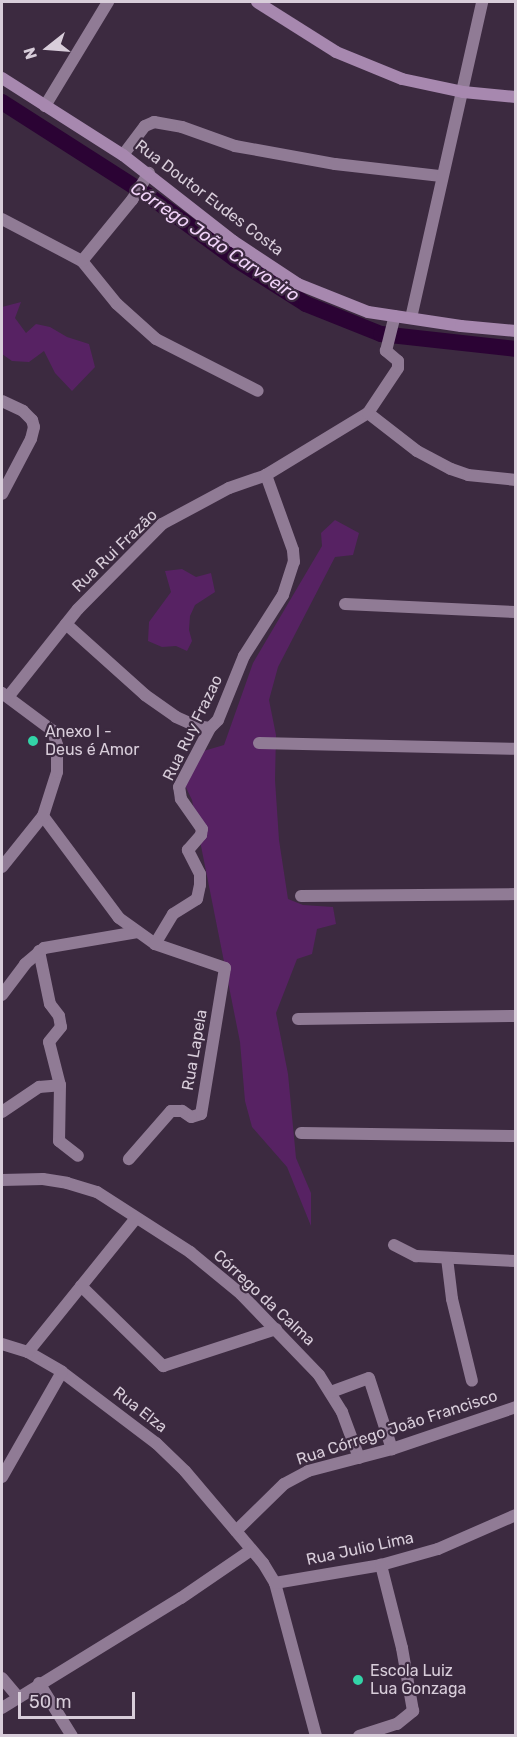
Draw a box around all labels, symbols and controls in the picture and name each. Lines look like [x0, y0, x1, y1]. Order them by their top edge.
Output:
north arrow [18, 18, 78, 78]
text: N [20, 45, 41, 62]
street label: Rua Doutor Eudes Costa [131, 136, 287, 260]
water label: Córrego João Carvoeiro [126, 177, 304, 307]
street label: Rua Rui Frazão [68, 506, 162, 596]
street label: Rua Ruy Frazao [159, 672, 227, 784]
place label: Anexo I - Deus é Amor [45, 722, 140, 760]
marker: Anexo I - Deus é Amor [26, 734, 40, 748]
street label: Rua Lapela [178, 1008, 212, 1092]
street label: Córrego da Calma [209, 1246, 319, 1350]
street label: Rua Elza [109, 1383, 171, 1437]
street label: Rua Córrego João Francisco [294, 1386, 500, 1470]
street label: Rua Julio Lima [305, 1528, 415, 1570]
place label: Escola Luiz Lua Gonzaga [370, 1661, 466, 1699]
marker: Escola Luiz Lua Gonzaga [351, 1673, 365, 1687]
scale bar [21, 1680, 138, 1718]
text: 50 m [29, 1691, 72, 1713]

